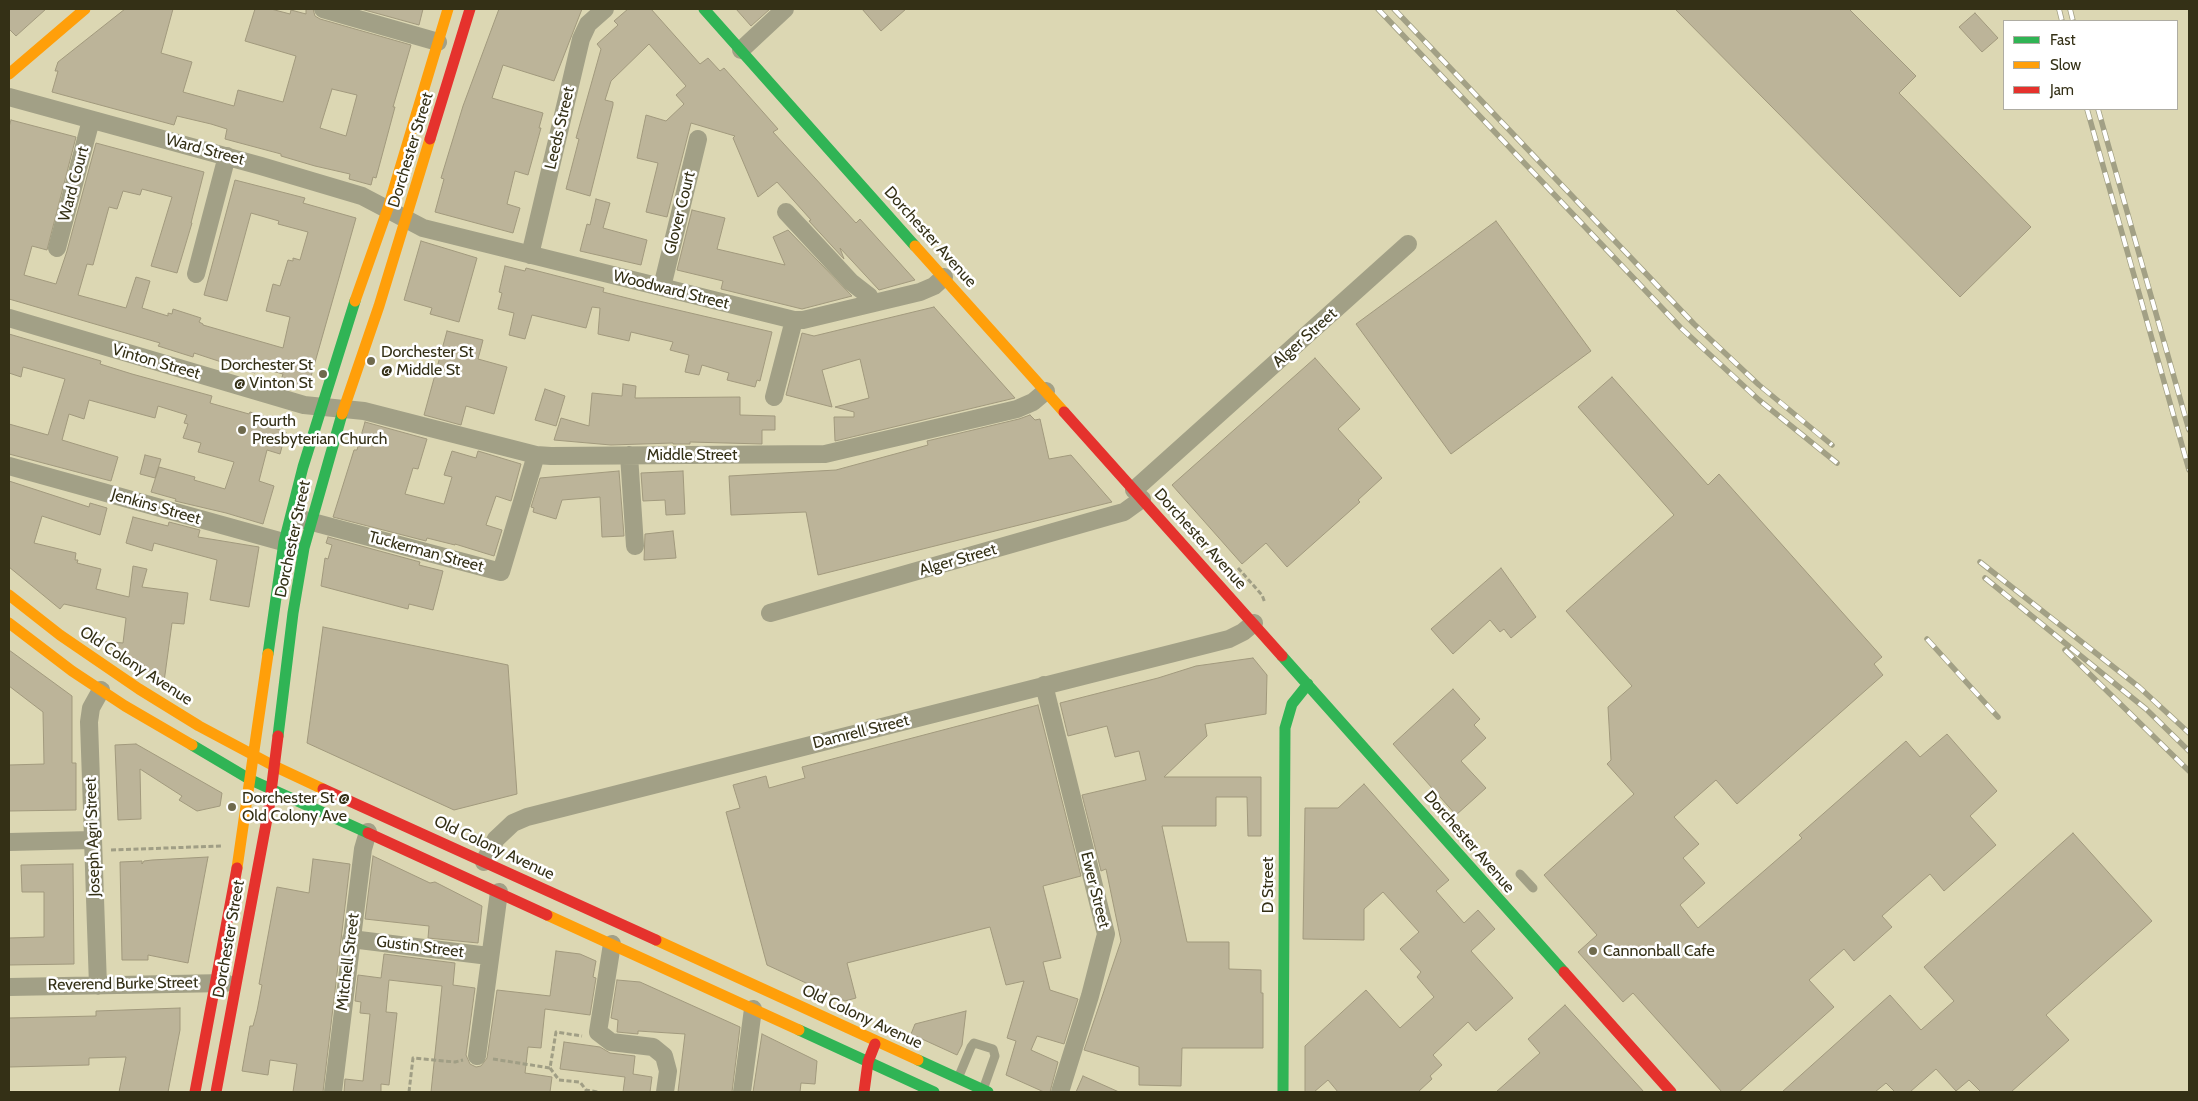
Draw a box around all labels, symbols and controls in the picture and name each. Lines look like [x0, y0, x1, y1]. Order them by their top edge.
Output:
legend [2003, 20, 2178, 110]
text: Fast [2050, 31, 2075, 49]
text: Slow [2050, 56, 2081, 74]
text: Jam [2050, 81, 2074, 99]
street label: Leeds Street [541, 85, 579, 171]
street label: Dorchester Street [384, 90, 438, 210]
street label: Ward Street [164, 130, 246, 170]
street label: Ward Court [55, 144, 93, 224]
street label: Glover Court [660, 170, 700, 256]
street label: Dorchester Avenue [880, 183, 980, 291]
street label: Woodward Street [611, 266, 731, 314]
street label: Alger Street [1269, 304, 1341, 372]
street label: Vinton Street [110, 340, 202, 384]
place label: Dorchester St @ Middle St [381, 342, 474, 380]
place label: Dorchester St @ Vinton St [220, 355, 313, 393]
marker: Dorchester St @ Middle St [365, 355, 377, 367]
marker: Dorchester St @ Vinton St [317, 368, 329, 380]
place label: Fourth Presbyterian Church [252, 411, 387, 449]
marker: Fourth Presbyterian Church [236, 424, 248, 436]
street label: Middle Street [647, 445, 737, 465]
street label: Dorchester Street [271, 479, 315, 599]
street label: Jenkins Street [109, 485, 203, 529]
street label: Dorchester Avenue [1150, 485, 1250, 593]
street label: Tuckerman Street [366, 527, 486, 577]
street label: Alger Street [917, 540, 999, 580]
street label: Old Colony Avenue [76, 622, 196, 710]
street label: Damrell Street [811, 711, 911, 753]
street label: Joseph Agri Street [81, 777, 105, 897]
street label: Dorchester Avenue [1419, 787, 1519, 897]
place label: Dorchester St @ Old Colony Ave [242, 788, 350, 826]
marker: Dorchester St @ Old Colony Ave [226, 801, 238, 813]
street label: Old Colony Avenue [431, 812, 557, 884]
street label: Ewer Street [1076, 850, 1114, 930]
street label: D Street [1258, 857, 1278, 913]
street label: Dorchester Street [209, 879, 249, 999]
street label: Mitchell Street [333, 912, 363, 1012]
street label: Gustin Street [375, 932, 465, 962]
place label: Cannonball Cafe [1603, 941, 1715, 961]
marker: Cannonball Cafe [1587, 945, 1599, 957]
street label: Reverend Burke Street [48, 973, 198, 995]
street label: Old Colony Avenue [799, 981, 925, 1053]

